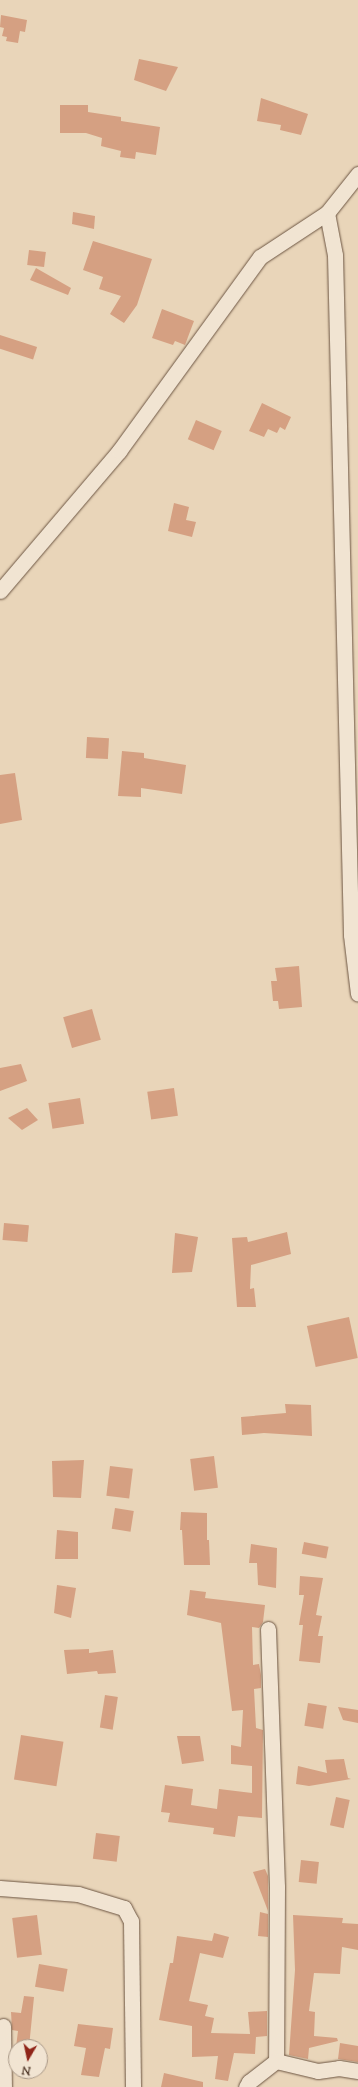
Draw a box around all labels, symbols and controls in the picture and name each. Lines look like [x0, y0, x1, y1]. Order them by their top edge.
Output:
north arrow [8, 2039, 48, 2079]
text: N [21, 2061, 32, 2078]

